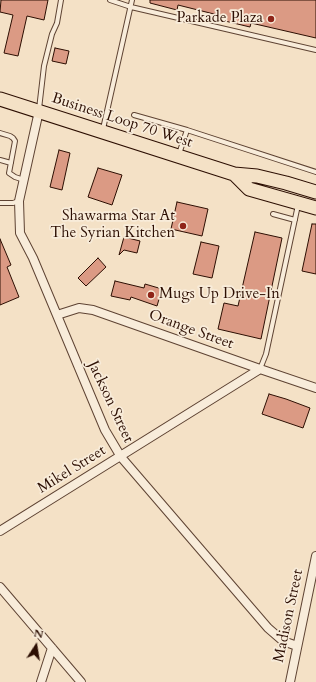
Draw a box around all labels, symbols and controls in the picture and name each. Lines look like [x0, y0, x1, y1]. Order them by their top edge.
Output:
place label: Parkade Plaza [176, 10, 263, 28]
marker: Parkade Plaza [266, 14, 276, 24]
street label: Business Loop 70 West [49, 90, 195, 152]
place label: Shawarma Star At The Syrian Kitchen [50, 208, 175, 243]
marker: Shawarma Star At The Syrian Kitchen [178, 221, 188, 231]
place label: Mugs Up Drive-In [159, 286, 280, 304]
marker: Mugs Up Drive-In [146, 290, 156, 300]
street label: Orange Street [146, 306, 236, 354]
street label: Jackson Street [83, 358, 137, 446]
street label: Mikel Street [35, 442, 109, 498]
street label: Madison Street [270, 568, 308, 664]
text: N [32, 625, 45, 642]
north arrow [16, 626, 56, 666]

